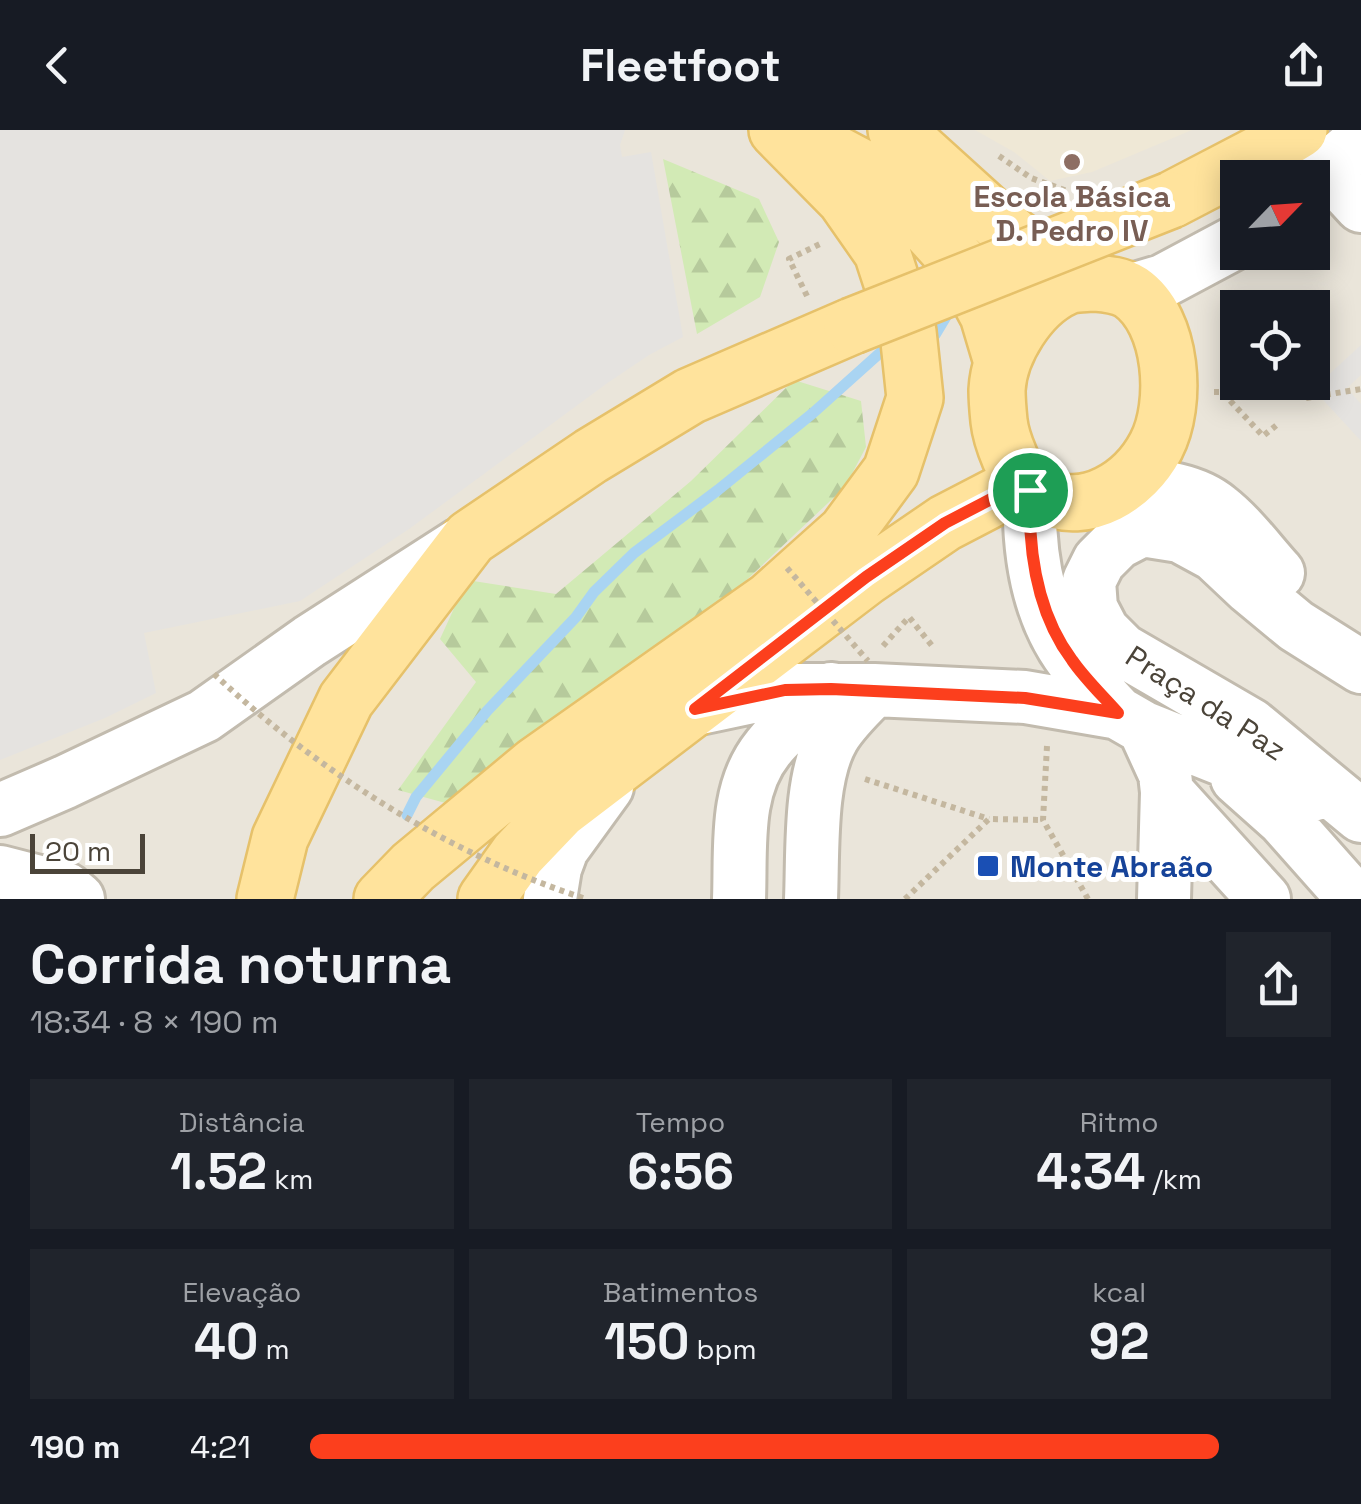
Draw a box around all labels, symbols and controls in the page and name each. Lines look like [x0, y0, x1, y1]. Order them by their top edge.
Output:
text: Fleetfoot [580, 37, 781, 94]
icon: back [30, 38, 85, 93]
icon: share [1276, 38, 1331, 93]
marker: Escola Básica D. Pedro IV [1061, 151, 1083, 173]
north arrow [1220, 160, 1330, 270]
map controls [1220, 160, 1330, 400]
place label: Escola Básica D. Pedro IV [974, 177, 1170, 250]
button: locate [1220, 290, 1330, 400]
pin [988, 448, 1073, 533]
icon: arrive [1003, 463, 1058, 518]
street label: Praça da Paz [1118, 637, 1294, 769]
scale bar [30, 829, 145, 874]
text: 20 m [45, 833, 111, 869]
place label: Monte Abraão [1010, 847, 1213, 886]
marker: Monte Abraão [975, 853, 1001, 879]
text: Corrida noturna [30, 929, 451, 999]
button: share [1226, 932, 1331, 1037]
text: 18:34 · 8 × 190 m [30, 1002, 279, 1042]
text: Distância [179, 1104, 305, 1140]
text: Tempo [636, 1104, 725, 1140]
text: Ritmo [1080, 1104, 1159, 1140]
text: 1.52 [170, 1140, 267, 1204]
text: 6:56 [627, 1140, 734, 1204]
text: 4:34 [1036, 1140, 1145, 1204]
text: km [267, 1161, 313, 1197]
text: /km [1145, 1161, 1202, 1197]
text: Elevação [182, 1274, 301, 1310]
text: Batimentos [603, 1274, 758, 1310]
text: kcal [1092, 1274, 1146, 1310]
text: 40 [194, 1310, 258, 1374]
text: 150 [604, 1310, 689, 1374]
text: 92 [1089, 1310, 1149, 1374]
text: m [258, 1331, 290, 1367]
text: bpm [689, 1331, 757, 1367]
text: 190 m [30, 1427, 120, 1467]
text: 4:21 [190, 1427, 251, 1467]

